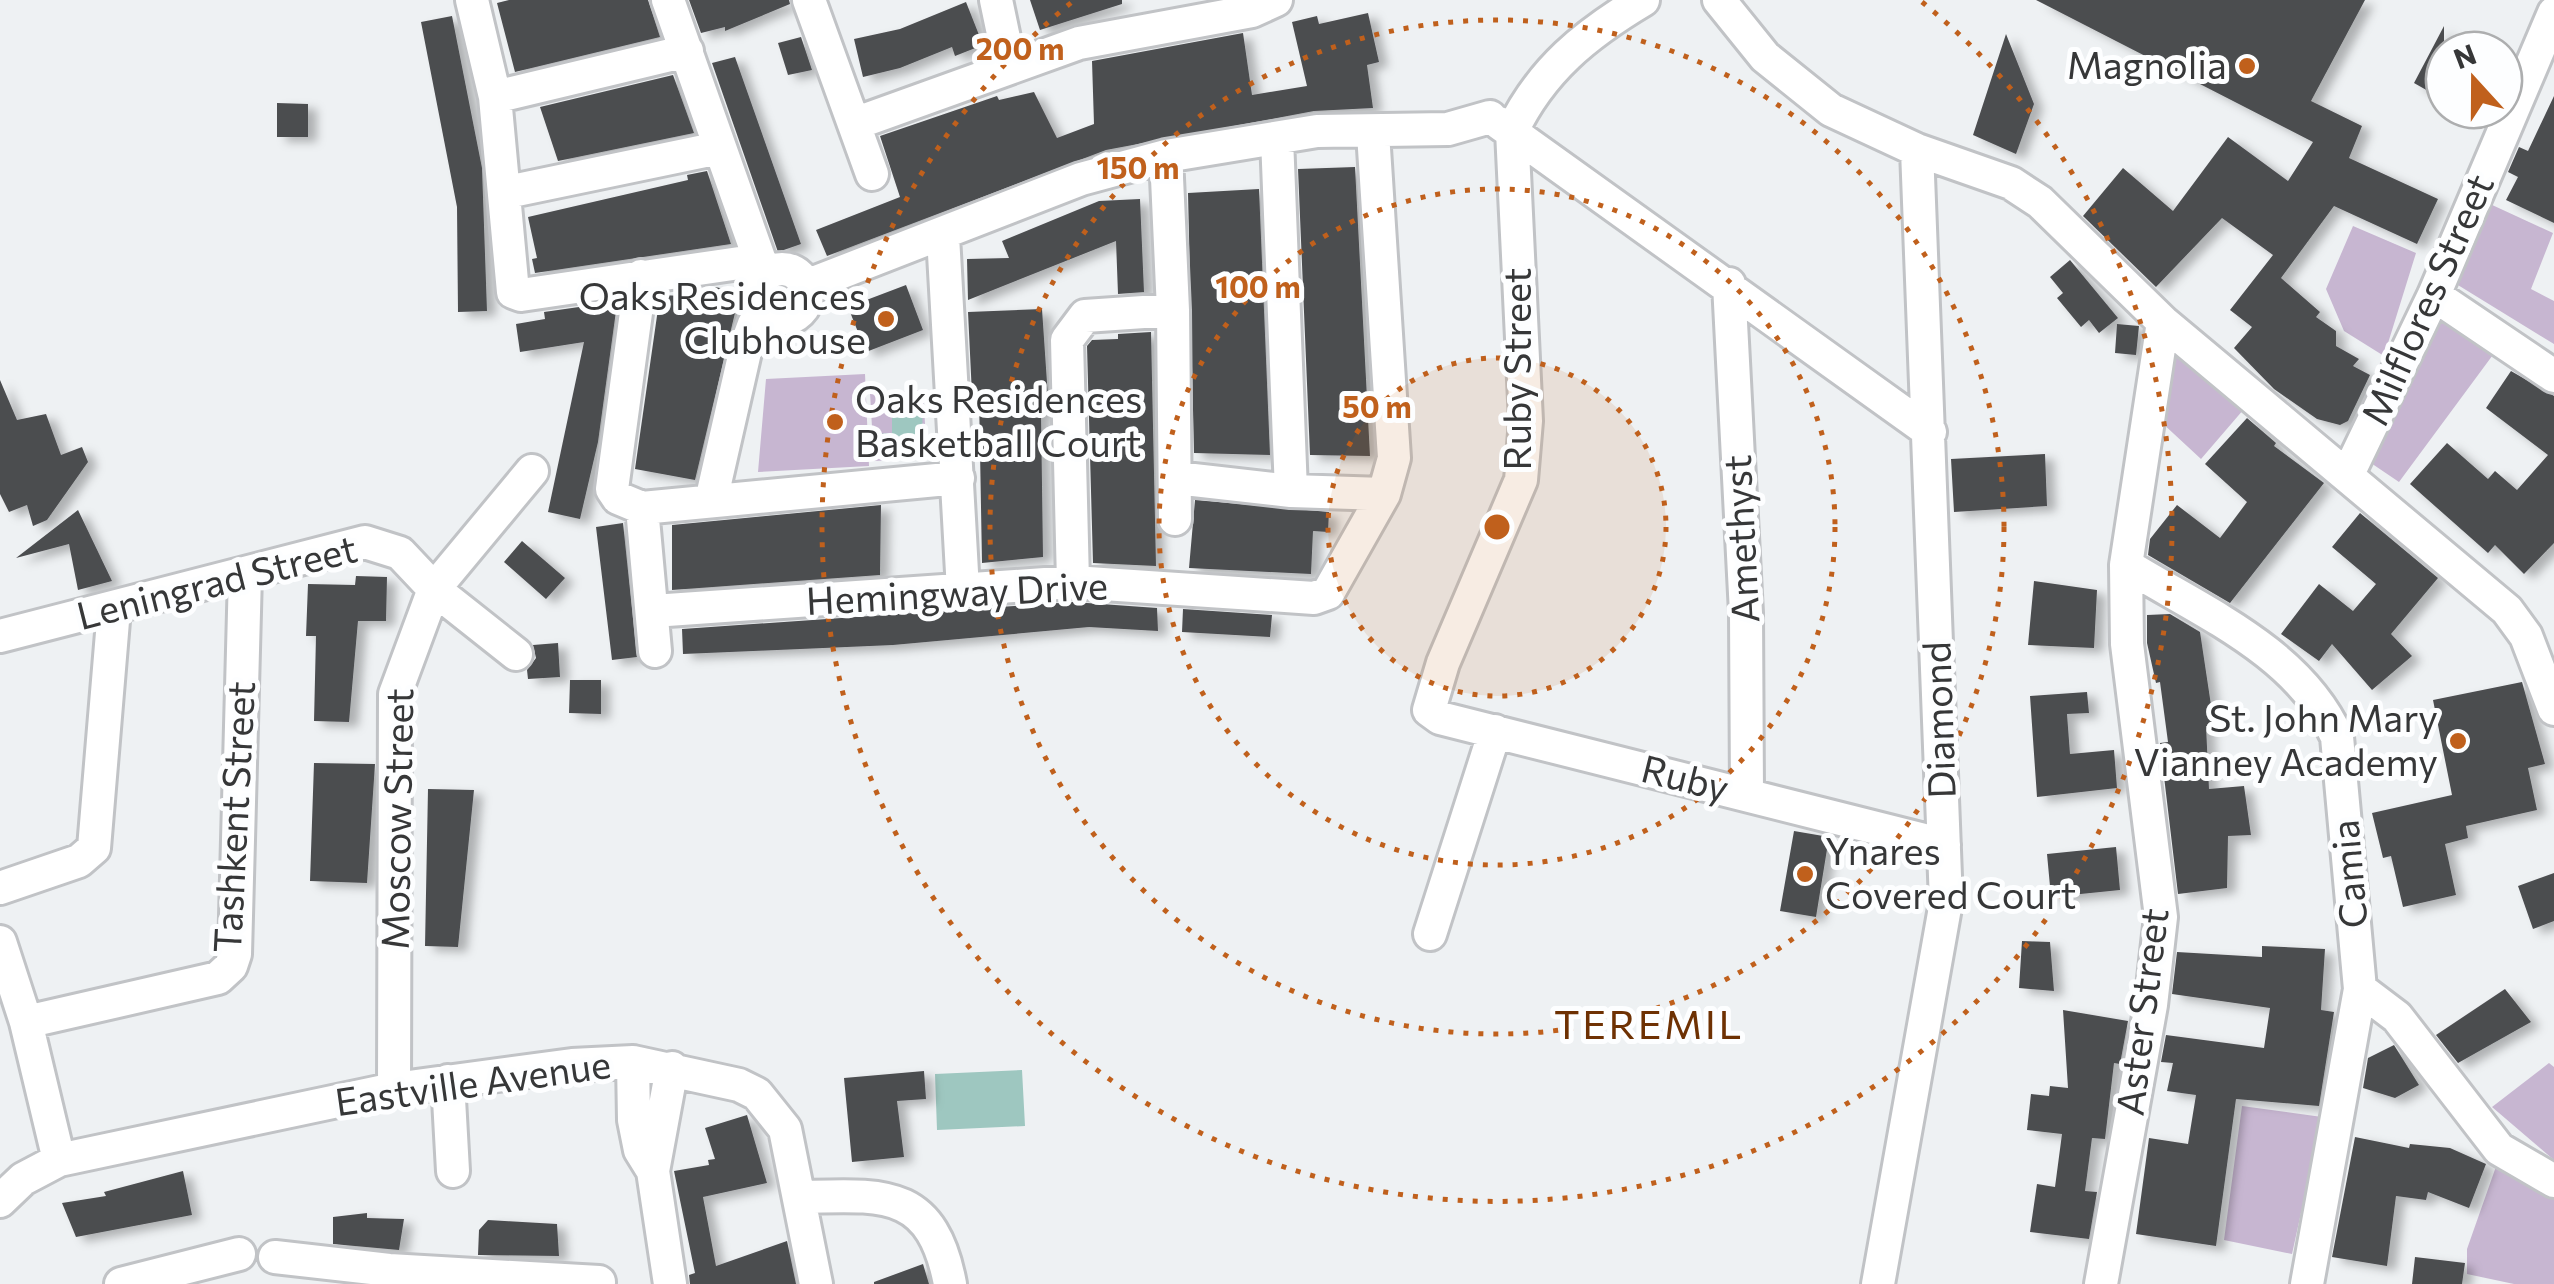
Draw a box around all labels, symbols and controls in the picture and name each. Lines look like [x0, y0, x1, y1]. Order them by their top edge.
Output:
text: 200 m [976, 29, 1064, 66]
north arrow [2424, 30, 2524, 130]
text: N [2449, 36, 2481, 75]
place label: Magnolia [2067, 40, 2227, 87]
marker: Magnolia [2236, 55, 2258, 77]
text: 150 m [1097, 148, 1179, 185]
street label: Milflores Street [2349, 166, 2502, 432]
text: 100 m [1215, 267, 1301, 304]
street label: Ruby Street [1492, 268, 1539, 470]
place label: Oaks Residences Clubhouse [579, 271, 866, 362]
marker: Oaks Residences Clubhouse [875, 308, 897, 330]
place label: Oaks Residences Basketball Court [855, 374, 1142, 465]
text: 50 m [1342, 387, 1412, 424]
marker: Oaks Residences Basketball Court [824, 411, 846, 433]
street label: Amethyst [1712, 454, 1767, 624]
centre of rings [1479, 509, 1515, 545]
street label: Leningrad Street [71, 523, 361, 638]
street label: Hemingway Drive [805, 560, 1109, 623]
street label: Diamond [1911, 641, 1964, 799]
street label: Tashkent Street [202, 680, 263, 954]
street label: Moscow Street [370, 688, 421, 950]
place label: St. John Mary Vianney Academy [2134, 693, 2438, 784]
marker: St. John Mary Vianney Academy [2447, 730, 2469, 752]
street label: Ruby [1637, 743, 1734, 810]
street label: Camia [2319, 818, 2376, 930]
place label: Ynares Covered Court [1825, 826, 2076, 917]
marker: Ynares Covered Court [1794, 863, 1816, 885]
street label: Aster Street [2104, 905, 2177, 1118]
district label: TEREMIL [1554, 998, 1744, 1047]
street label: Eastville Avenue [332, 1039, 613, 1124]

